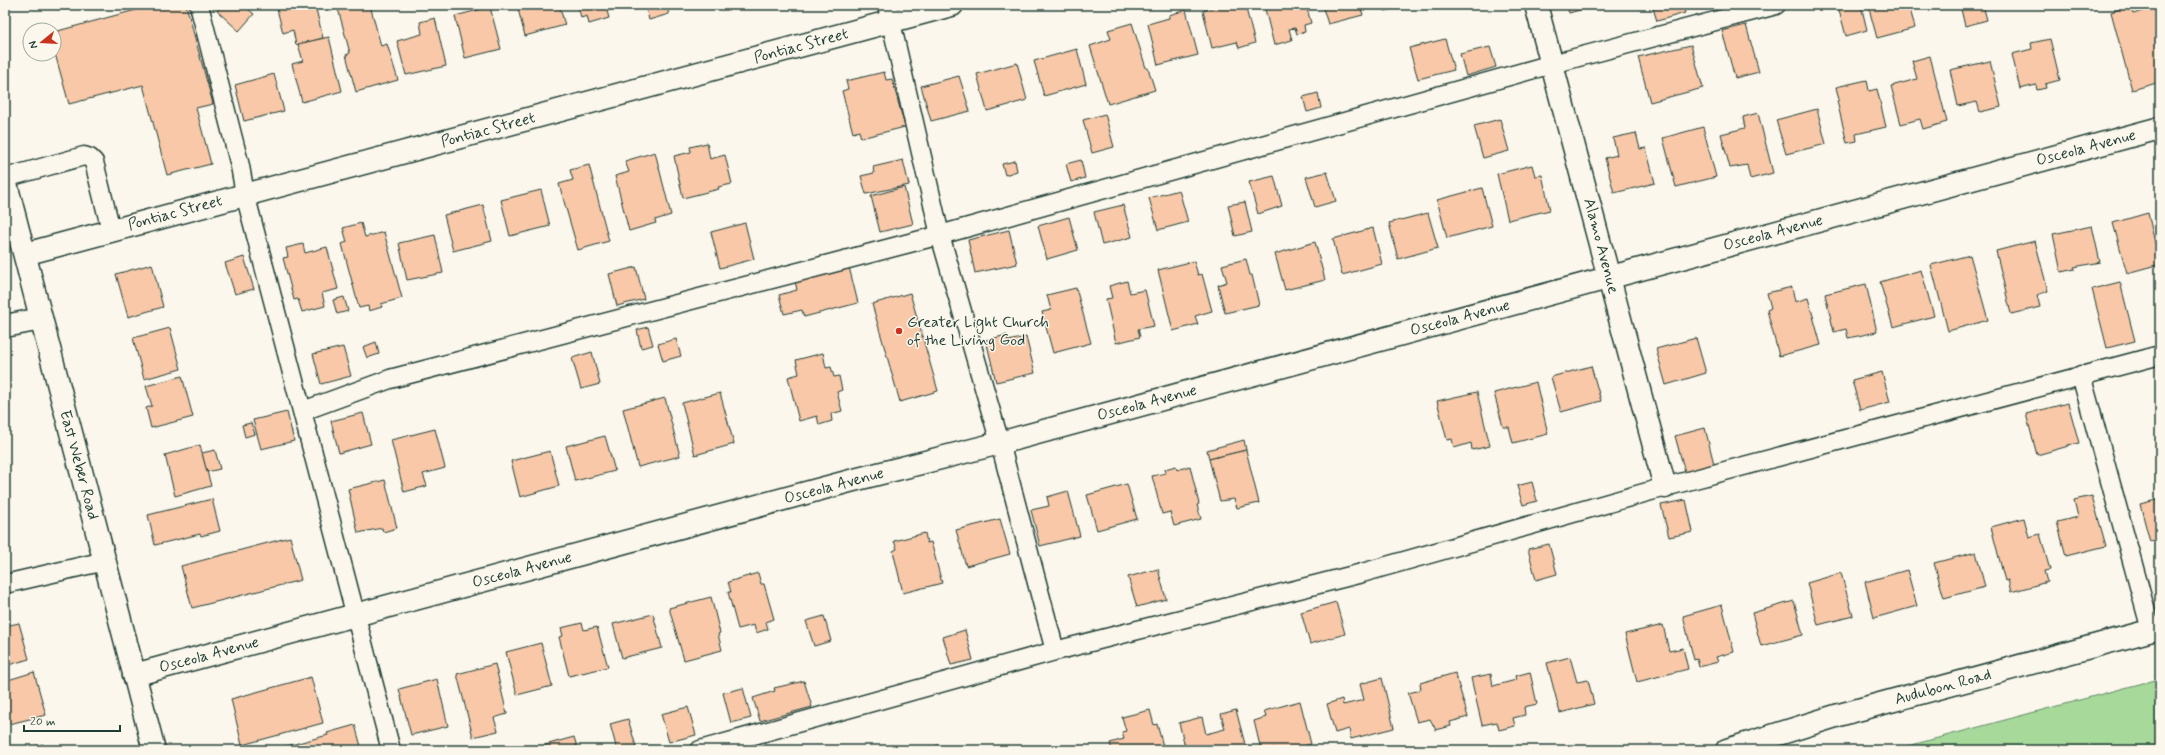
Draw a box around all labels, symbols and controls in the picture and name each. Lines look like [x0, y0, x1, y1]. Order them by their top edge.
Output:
north arrow [22, 22, 62, 62]
street label: Pontiac Street [751, 23, 851, 69]
text: N [26, 39, 41, 50]
street label: Pontiac Street [438, 107, 538, 153]
street label: Osceola Avenue [2034, 125, 2138, 171]
street label: Pontiac Street [125, 190, 225, 236]
street label: Alamo Avenue [1578, 196, 1624, 296]
street label: Osceola Avenue [1721, 210, 1825, 256]
street label: Osceola Avenue [1408, 295, 1512, 341]
place label: Greater Light Church of the Living God [907, 312, 1049, 351]
marker: Greater Light Church of the Living God [894, 326, 904, 336]
street label: Osceola Avenue [1095, 380, 1199, 426]
street label: East Weber Road [54, 408, 104, 522]
street label: Osceola Avenue [782, 463, 886, 509]
street label: Osceola Avenue [470, 547, 574, 593]
street label: Osceola Avenue [157, 632, 261, 678]
street label: Audubon Road [1892, 664, 1994, 710]
scale bar [24, 707, 120, 733]
text: 20 m [30, 714, 56, 730]

